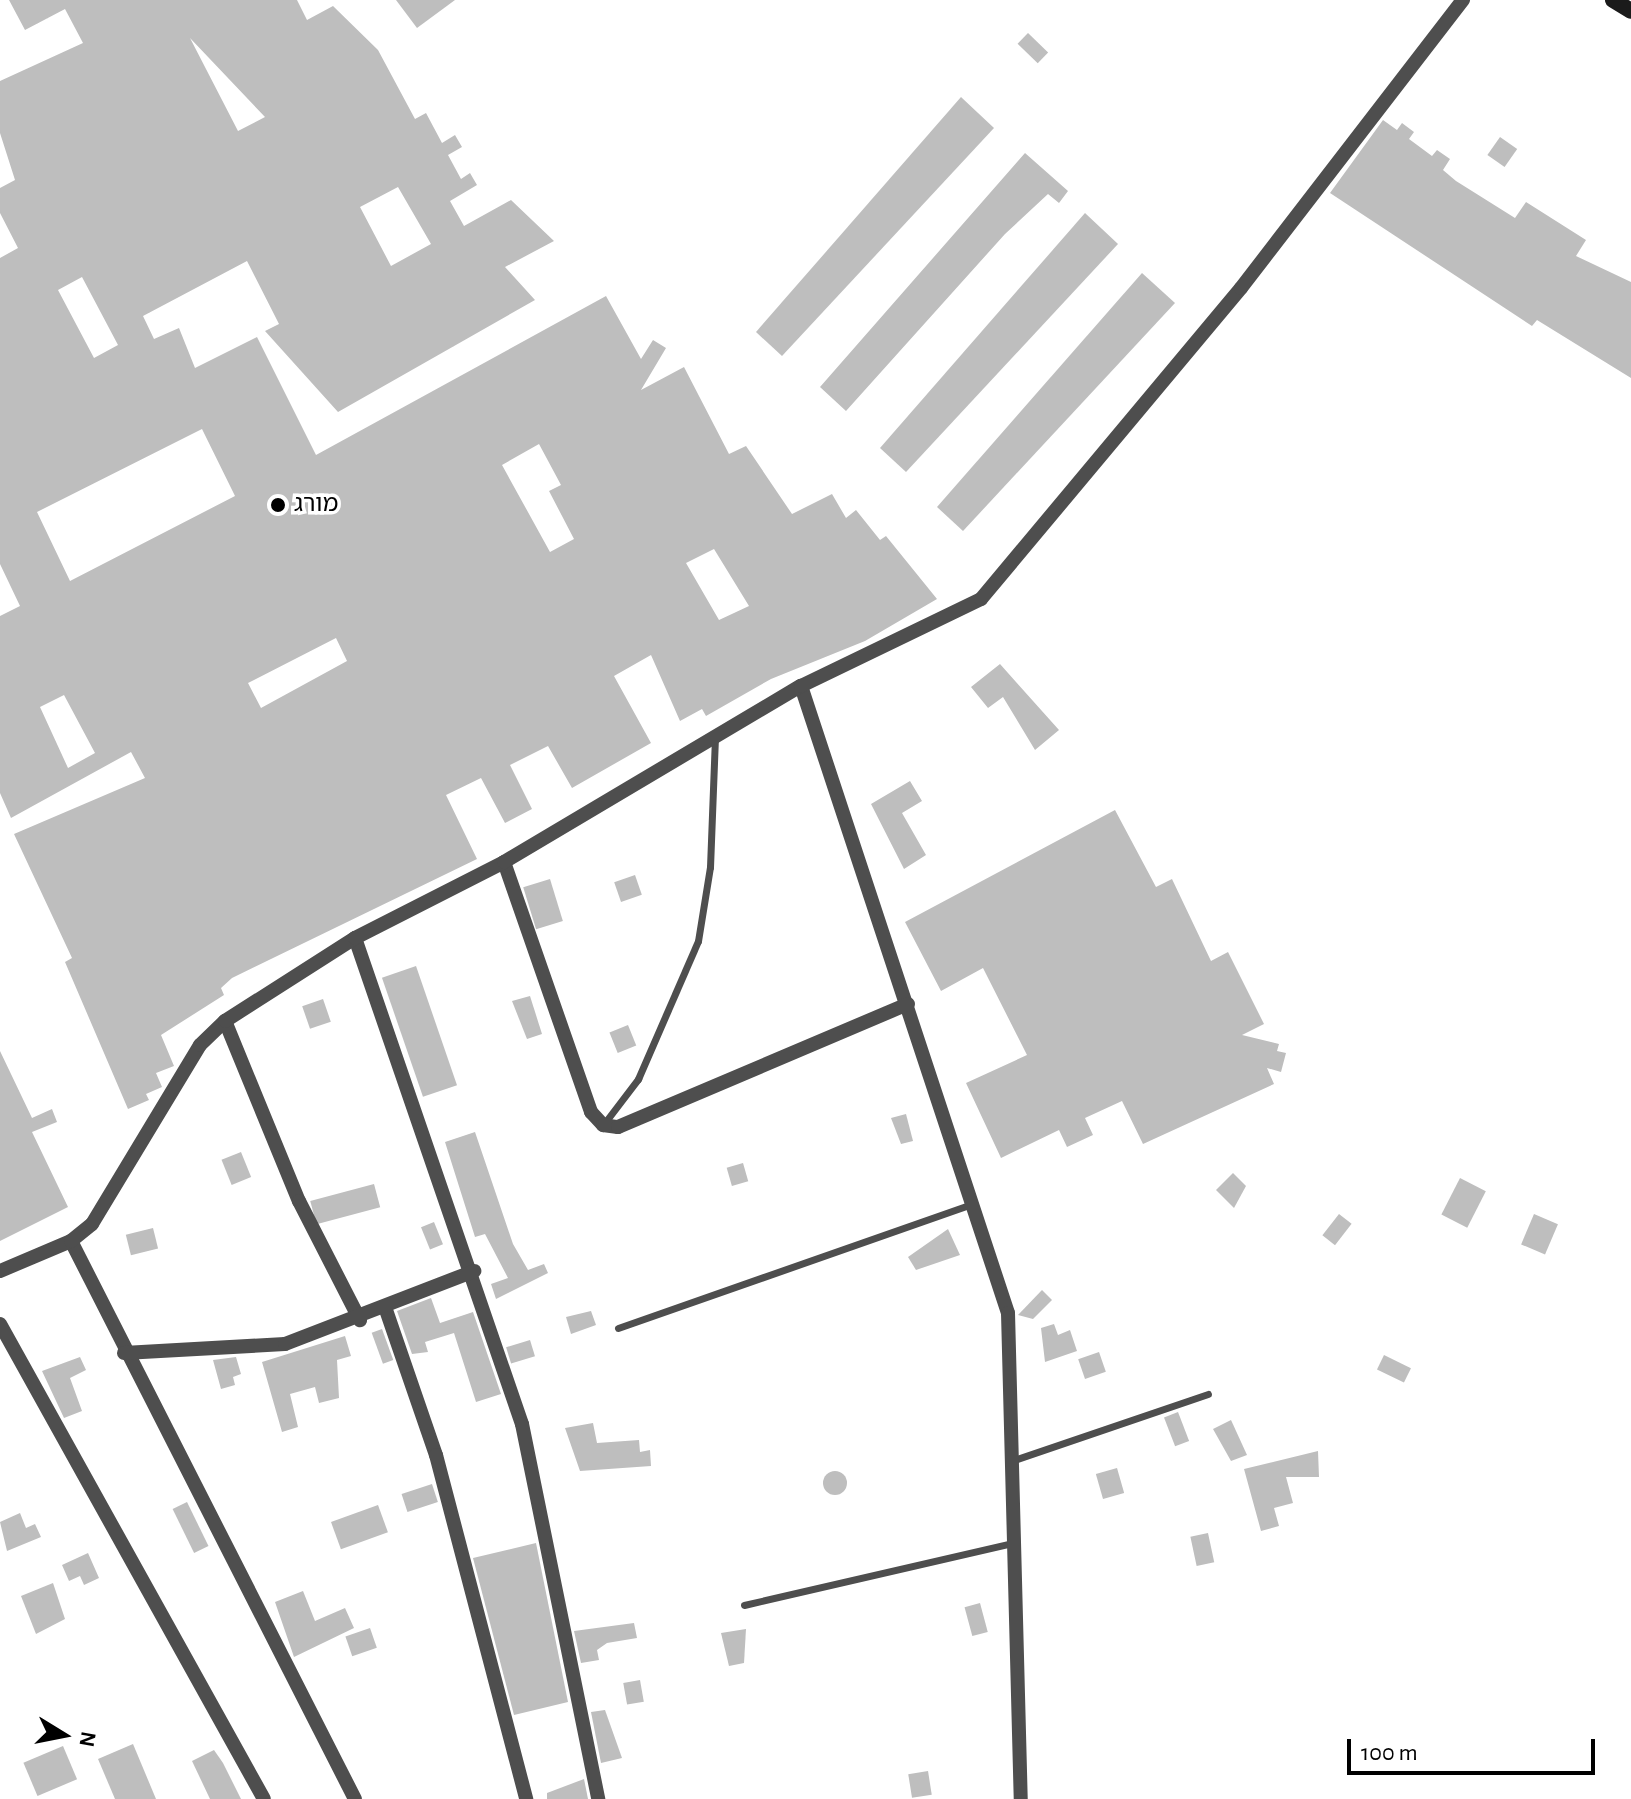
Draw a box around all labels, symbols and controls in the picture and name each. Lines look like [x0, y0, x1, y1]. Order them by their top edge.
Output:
place label: מורג [294, 491, 338, 519]
marker: מורג [269, 496, 287, 514]
north arrow [24, 1695, 104, 1775]
scale bar [1351, 1723, 1599, 1773]
text: N [75, 1730, 100, 1749]
text: 100 m [1361, 1741, 1418, 1765]

